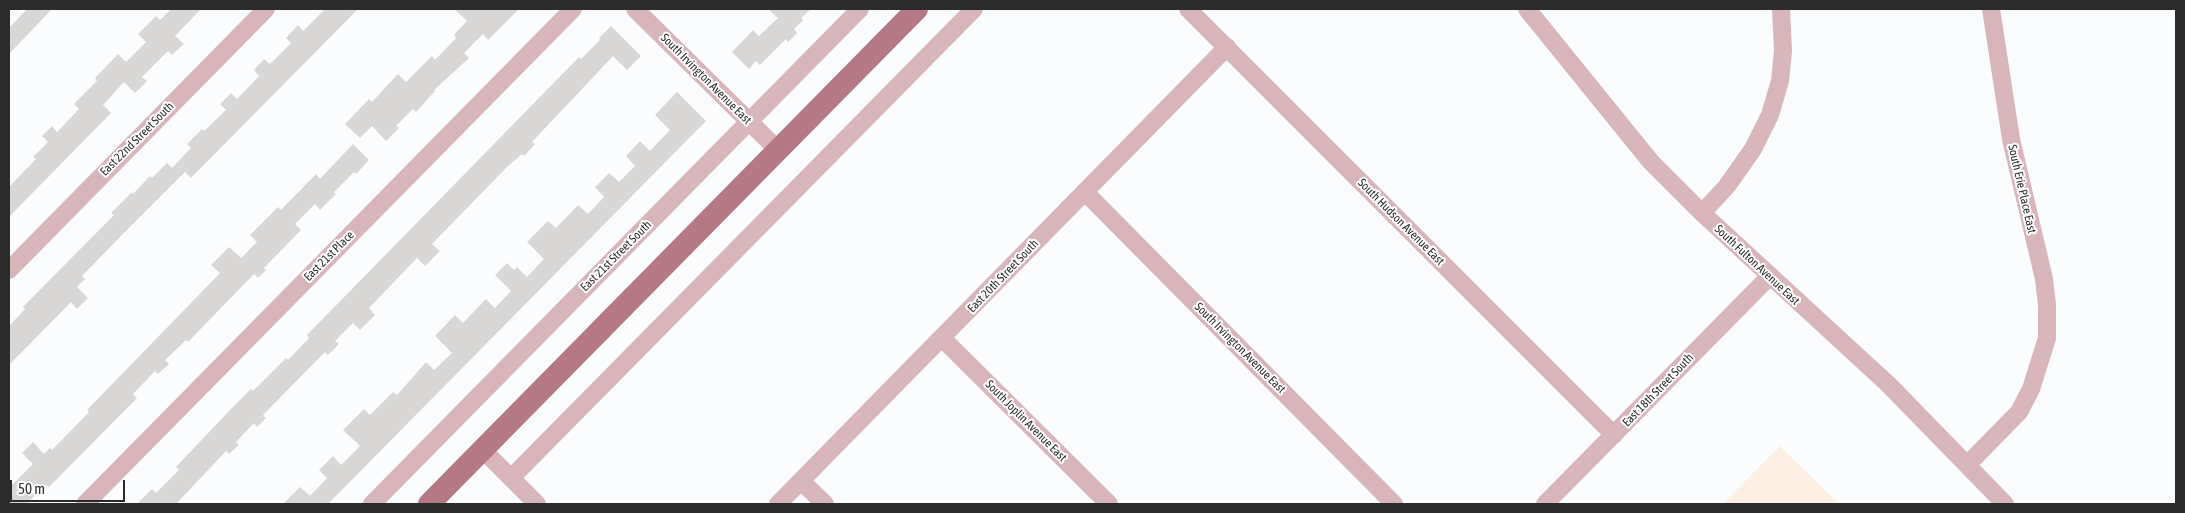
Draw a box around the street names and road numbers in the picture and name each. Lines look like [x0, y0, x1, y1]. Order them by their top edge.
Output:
street label: South Irvington Avenue East [658, 31, 754, 127]
street label: East 22nd Street South [97, 99, 177, 179]
street label: South Erie Place East [2005, 143, 2039, 235]
street label: South Hudson Avenue East [1355, 176, 1447, 268]
street label: East 21st Street South [578, 218, 654, 294]
street label: South Fulton Avenue East [1712, 222, 1802, 308]
street label: East 21st Place [301, 228, 357, 284]
street label: East 20th Street South [964, 236, 1042, 316]
street label: South Irvington Avenue East [1192, 300, 1288, 396]
street label: East 18th Street South [1619, 350, 1697, 430]
street label: South Joplin Avenue East [982, 377, 1070, 465]

